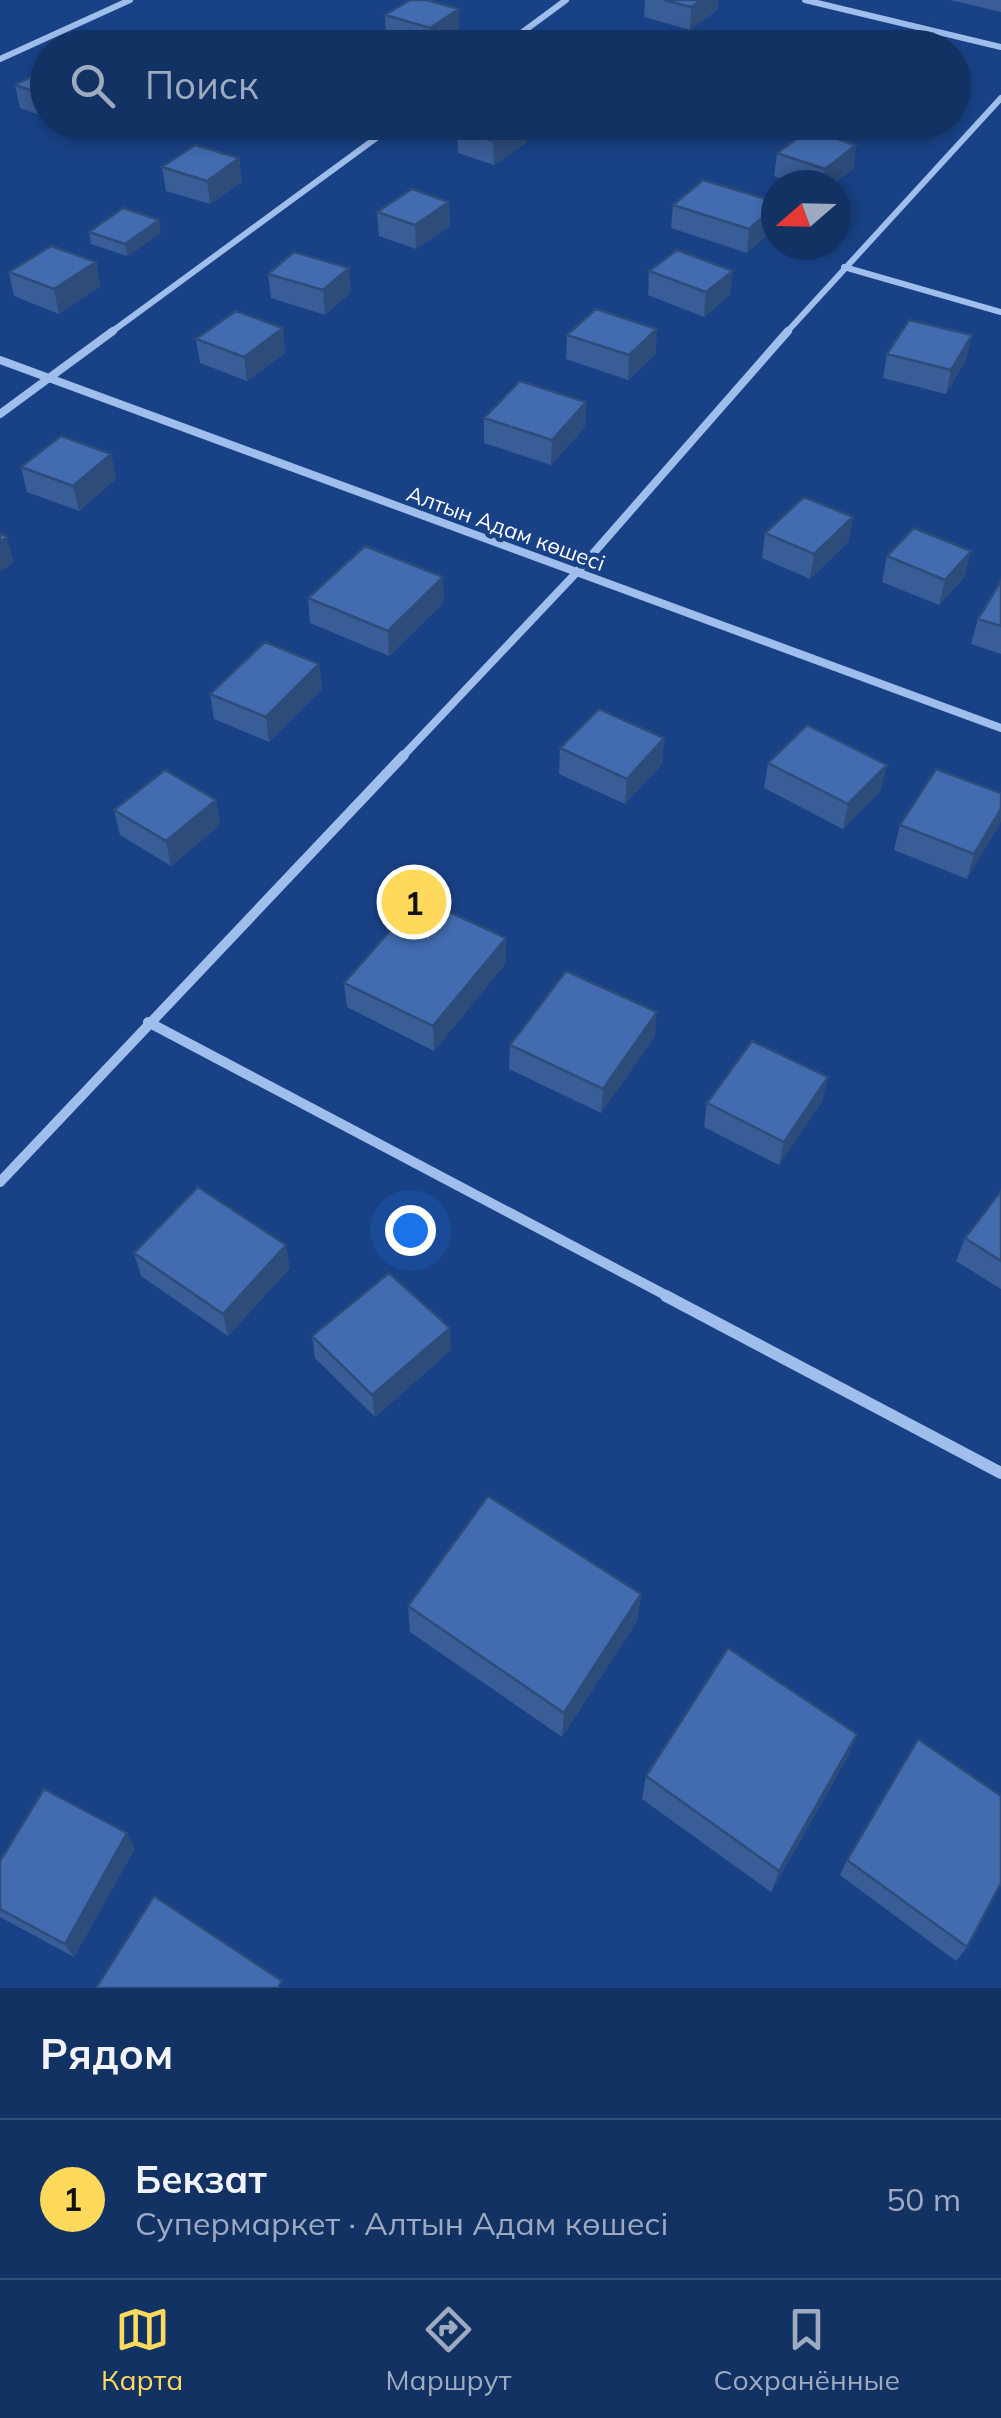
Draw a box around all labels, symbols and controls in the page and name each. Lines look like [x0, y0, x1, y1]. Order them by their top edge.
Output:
search box [30, 30, 971, 140]
icon: search [65, 58, 120, 113]
text: Поиск [145, 61, 258, 109]
north arrow [761, 170, 851, 260]
street label: Алтын Адам көшесі [403, 479, 609, 577]
pin: 1 [382, 864, 446, 940]
your location [385, 1205, 436, 1256]
text: Рядом [40, 2027, 173, 2080]
text: Бекзат [135, 2155, 267, 2203]
text: 1 [63, 2179, 82, 2219]
text: 50 m [886, 2179, 961, 2219]
text: Супермаркет · Алтын Адам көшесі [135, 2203, 668, 2243]
tab: Карта [101, 2302, 183, 2397]
tab: Маршрут [386, 2302, 511, 2397]
tab: Сохранённые [714, 2302, 900, 2397]

